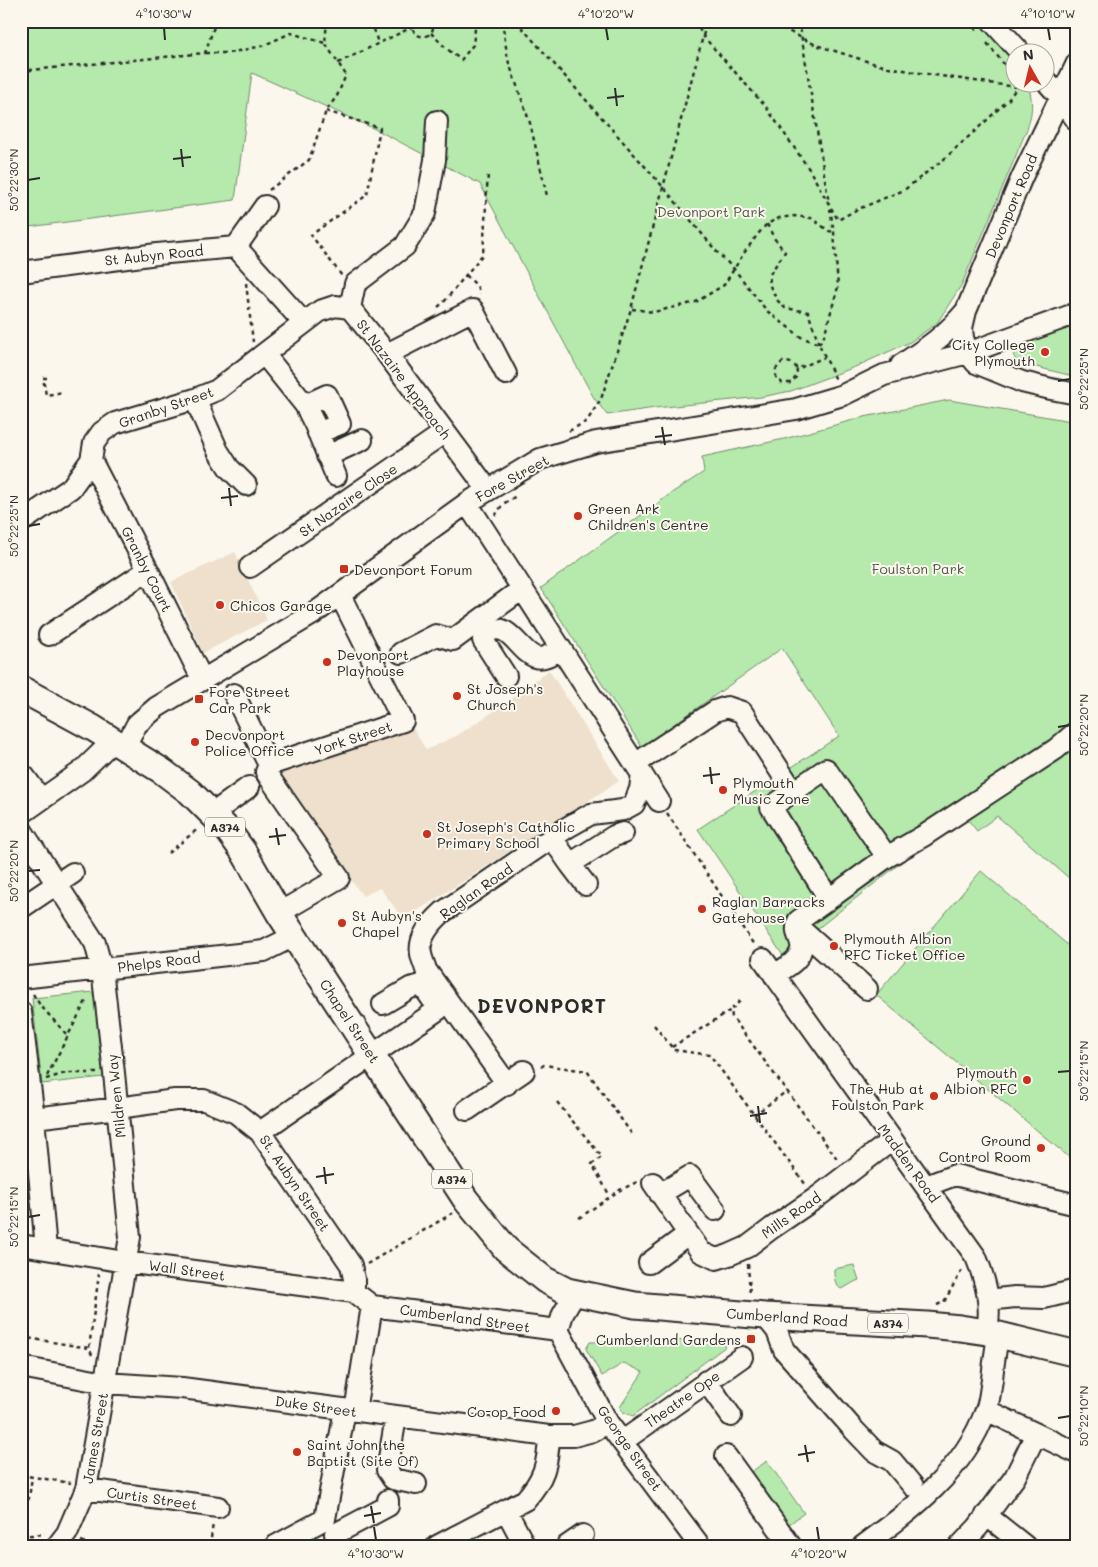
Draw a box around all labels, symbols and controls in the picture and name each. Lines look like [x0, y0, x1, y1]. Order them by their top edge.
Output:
text: 4°10'30"W [136, 5, 192, 21]
text: 4°10'20"W [578, 5, 634, 21]
text: 4°10'10"W [1021, 5, 1075, 21]
north arrow [1006, 42, 1056, 92]
text: N [1022, 44, 1035, 65]
text: 50°22'30"N [5, 149, 21, 211]
street label: Devonport Road [981, 151, 1042, 261]
park label: Devonport Park [657, 202, 765, 221]
street label: St Aubyn Road [104, 240, 204, 270]
street label: St Nazaire Approach [353, 315, 455, 443]
place label: City College Plymouth [952, 335, 1035, 370]
marker: City College Plymouth [1039, 346, 1051, 358]
text: 50°22'25"N [1075, 348, 1091, 410]
street label: Granby Street [116, 382, 216, 432]
street label: Fore Street [472, 450, 552, 506]
street label: St Nazaire Close [295, 459, 401, 541]
text: 50°22'25"N [5, 495, 21, 557]
place label: Green Ark Children's Centre [588, 499, 709, 534]
marker: Green Ark Children's Centre [572, 510, 584, 522]
street label: Granby Court [117, 523, 177, 615]
park label: Foulston Park [872, 559, 964, 578]
place label: Devonport Forum [354, 560, 472, 579]
marker: Devonport Forum [338, 563, 350, 575]
place label: Chicos Garage [230, 596, 332, 615]
marker: Chicos Garage [214, 599, 226, 611]
place label: Devonport Playhouse [337, 645, 409, 680]
marker: Devonport Playhouse [321, 656, 333, 668]
place label: St Joseph's Church [467, 679, 543, 714]
place label: Fore Street Car Park [209, 682, 290, 717]
marker: St Joseph's Church [451, 690, 463, 702]
marker: Fore Street Car Park [193, 693, 205, 705]
text: 50°22'20"N [1075, 694, 1091, 756]
street label: York Street [312, 716, 394, 760]
place label: Decvonport Police Office [205, 725, 294, 760]
marker: Decvonport Police Office [189, 736, 201, 748]
place label: Plymouth Music Zone [733, 773, 810, 808]
marker: Plymouth Music Zone [717, 784, 729, 796]
place label: St Joseph's Catholic Primary School [437, 817, 575, 852]
road number: A374 [205, 818, 245, 836]
marker: St Joseph's Catholic Primary School [421, 828, 433, 840]
text: 50°22'20"N [5, 840, 21, 902]
street label: Raglan Road [436, 859, 516, 923]
place label: Raglan Barracks Gatehouse [712, 892, 825, 927]
marker: Raglan Barracks Gatehouse [696, 903, 708, 915]
place label: St Aubyn's Chapel [352, 906, 422, 941]
marker: St Aubyn's Chapel [336, 917, 348, 929]
place label: Plymouth Albion RFC Ticket Office [844, 929, 966, 964]
marker: Plymouth Albion RFC Ticket Office [828, 940, 840, 952]
street label: Phelps Road [116, 947, 202, 977]
street label: Chapel Street [316, 975, 384, 1067]
district label: DEVONPORT [477, 993, 607, 1018]
text: 50°22'15"N [1075, 1041, 1091, 1101]
street label: Mildren Way [102, 1053, 130, 1139]
place label: Plymouth Albion RFC [943, 1063, 1017, 1098]
marker: Plymouth Albion RFC [1021, 1074, 1033, 1086]
place label: The Hub at Foulston Park [831, 1079, 924, 1114]
marker: The Hub at Foulston Park [928, 1090, 940, 1102]
street label: Madden Road [874, 1120, 944, 1206]
street label: St. Aubyn Street [256, 1131, 334, 1235]
place label: Ground Control Room [939, 1131, 1031, 1166]
marker: Ground Control Room [1035, 1142, 1047, 1154]
road number: A374 [432, 1170, 472, 1188]
text: 50°22'15"N [5, 1187, 21, 1247]
street label: Mills Road [757, 1187, 825, 1242]
street label: Wall Street [148, 1255, 226, 1285]
street label: Cumberland Street [399, 1299, 531, 1337]
street label: Cumberland Road [726, 1303, 848, 1331]
road number: A374 [868, 1314, 908, 1332]
place label: Cumberland Gardens [596, 1330, 741, 1349]
marker: Cumberland Gardens [745, 1333, 757, 1345]
street label: Theatre Ope [641, 1366, 723, 1432]
text: 50°22'10"N [1075, 1386, 1091, 1446]
street label: James Street [78, 1391, 112, 1485]
street label: Duke Street [274, 1391, 358, 1421]
place label: Co-op Food [467, 1402, 546, 1421]
street label: George Street [593, 1402, 667, 1494]
marker: Co-op Food [550, 1405, 562, 1417]
place label: Saint John the Baptist (Site Of) [307, 1435, 419, 1470]
marker: Saint John the Baptist (Site Of) [291, 1446, 303, 1458]
street label: Curtis Street [106, 1482, 198, 1514]
text: 4°10'30"W [348, 1545, 404, 1561]
text: 4°10'20"W [791, 1545, 847, 1561]

